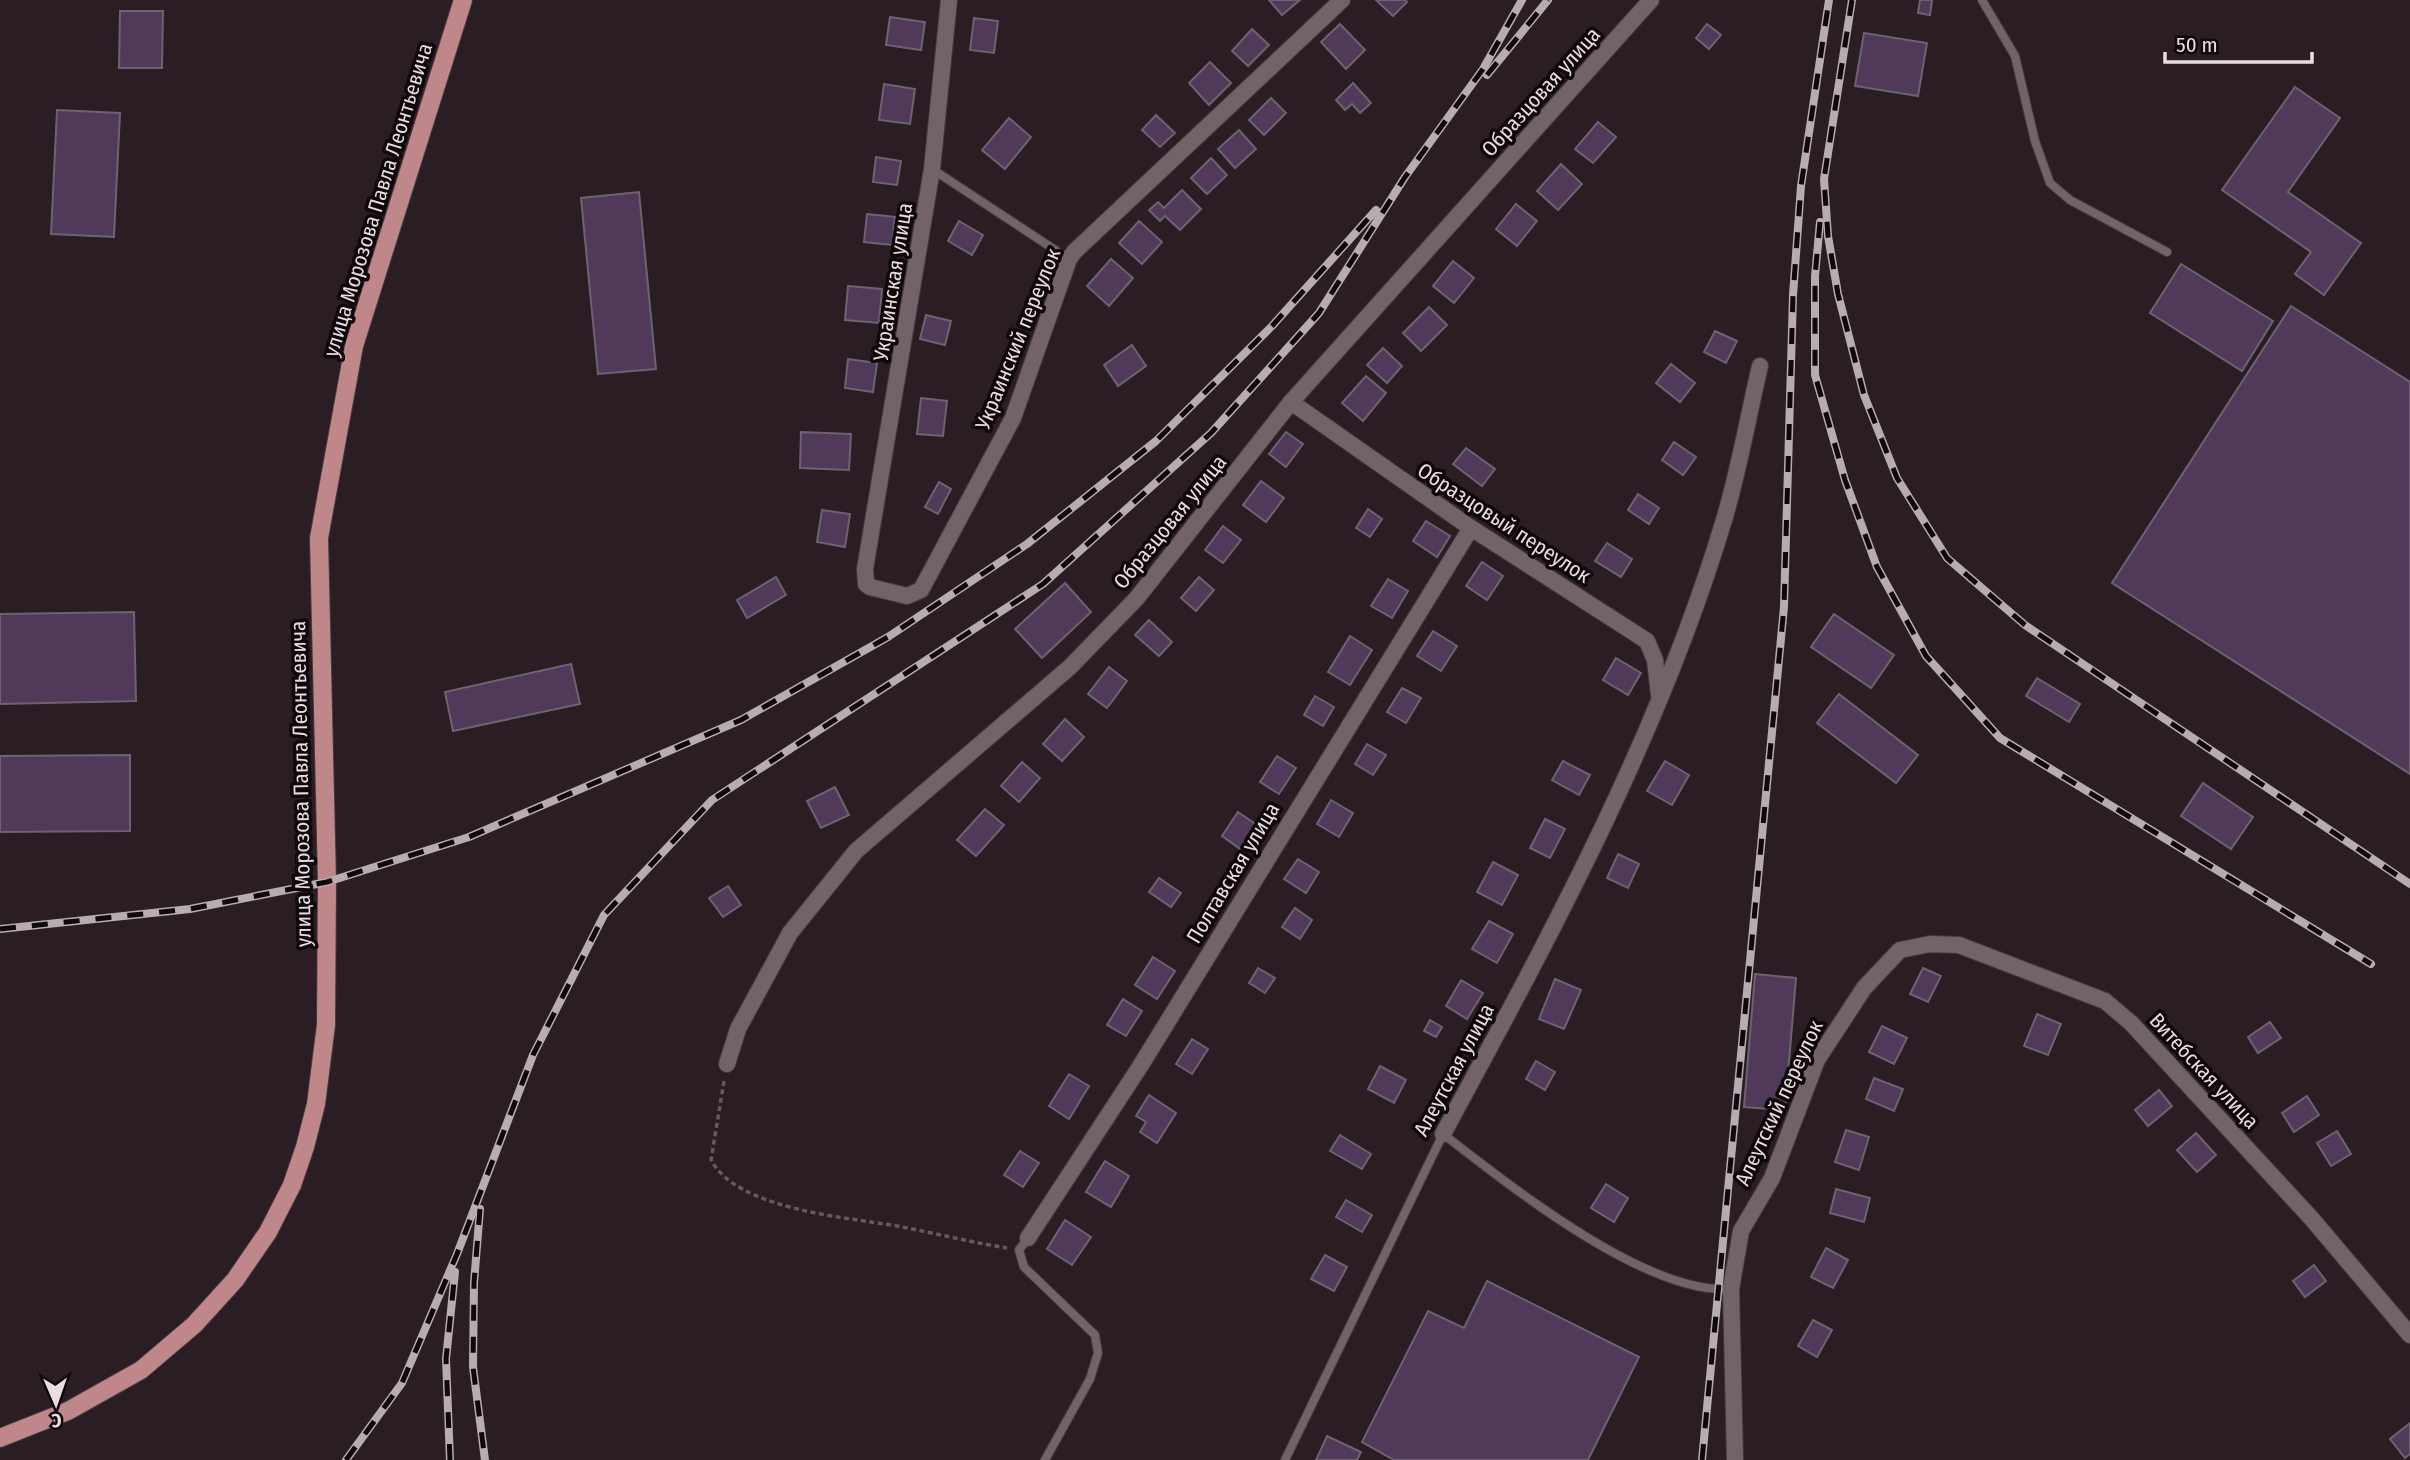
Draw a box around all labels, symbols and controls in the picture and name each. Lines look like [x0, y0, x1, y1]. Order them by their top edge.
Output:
scale bar [2165, 21, 2312, 65]
street label: Образцовая улица [1476, 22, 1606, 162]
text: 50 m [2176, 32, 2218, 58]
street label: улица Морозова Павла Леонтьевича [318, 40, 438, 360]
street label: Украинская улица [867, 201, 918, 364]
street label: Украинский переулок [969, 244, 1066, 434]
street label: Образцовая улица [1108, 450, 1232, 594]
street label: Образцовый переулок [1413, 457, 1596, 589]
street label: улица Морозова Павла Леонтьевича [285, 621, 317, 947]
street label: Полтавская улица [1181, 798, 1285, 948]
street label: Алеутская улица [1408, 999, 1500, 1141]
street label: Витебская улица [2144, 1008, 2264, 1134]
street label: Алеутский переулок [1729, 1016, 1829, 1190]
north arrow [21, 1369, 91, 1439]
text: С [51, 1409, 62, 1432]

